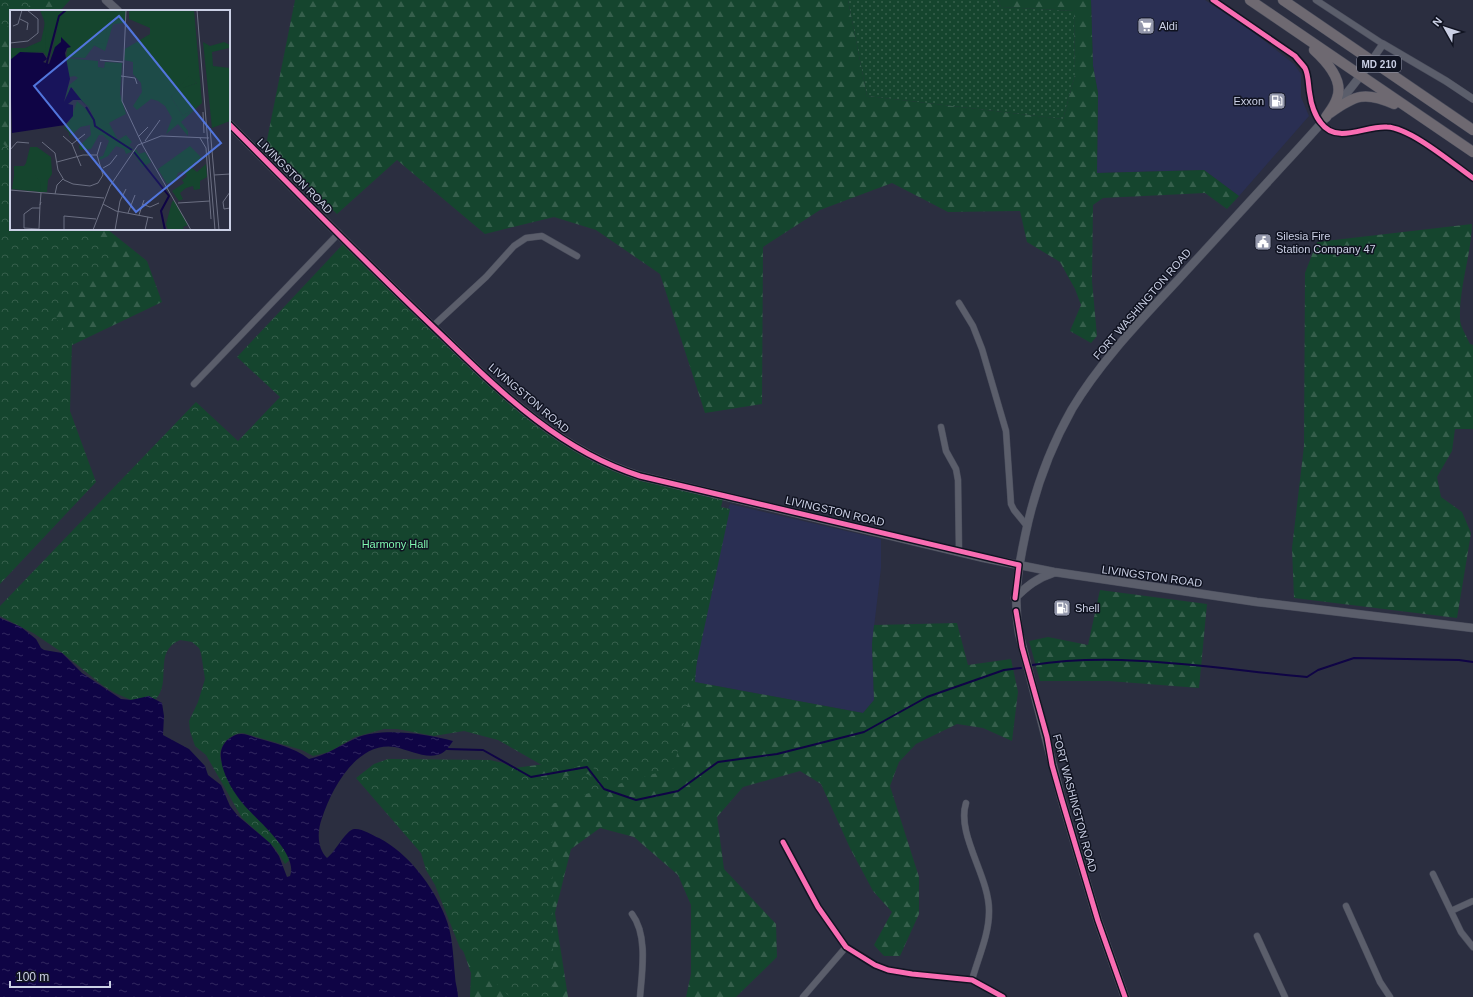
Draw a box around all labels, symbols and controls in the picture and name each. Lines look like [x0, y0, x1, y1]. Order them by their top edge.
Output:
north arrow [1425, 8, 1465, 48]
inset map [10, 10, 230, 230]
text: N [1430, 15, 1444, 29]
supermarket icon: Aldi [1136, 16, 1156, 36]
place label: Aldi [1159, 20, 1177, 32]
road number: MD 210 [1357, 56, 1401, 72]
fuel station icon: Exxon [1267, 91, 1287, 111]
place label: Exxon [1233, 95, 1264, 107]
street label: LIVINGSTON ROAD [255, 136, 335, 216]
place label: Silesia Fire Station Company 47 [1276, 230, 1376, 255]
public building icon: Silesia Fire Station Company 47 [1253, 232, 1273, 252]
street label: FORT WASHINGTON ROAD [1091, 246, 1193, 362]
street label: LIVINGSTON ROAD [486, 361, 572, 435]
street label: LIVINGSTON ROAD [784, 494, 886, 528]
park label: Harmony Hall [362, 538, 428, 550]
street label: LIVINGSTON ROAD [1101, 563, 1203, 589]
fuel station icon: Shell [1052, 598, 1072, 618]
place label: Shell [1075, 602, 1099, 614]
street label: FORT WASHINGTON ROAD [1051, 733, 1099, 873]
scale bar [10, 963, 110, 989]
text: 100 m [16, 970, 49, 984]

